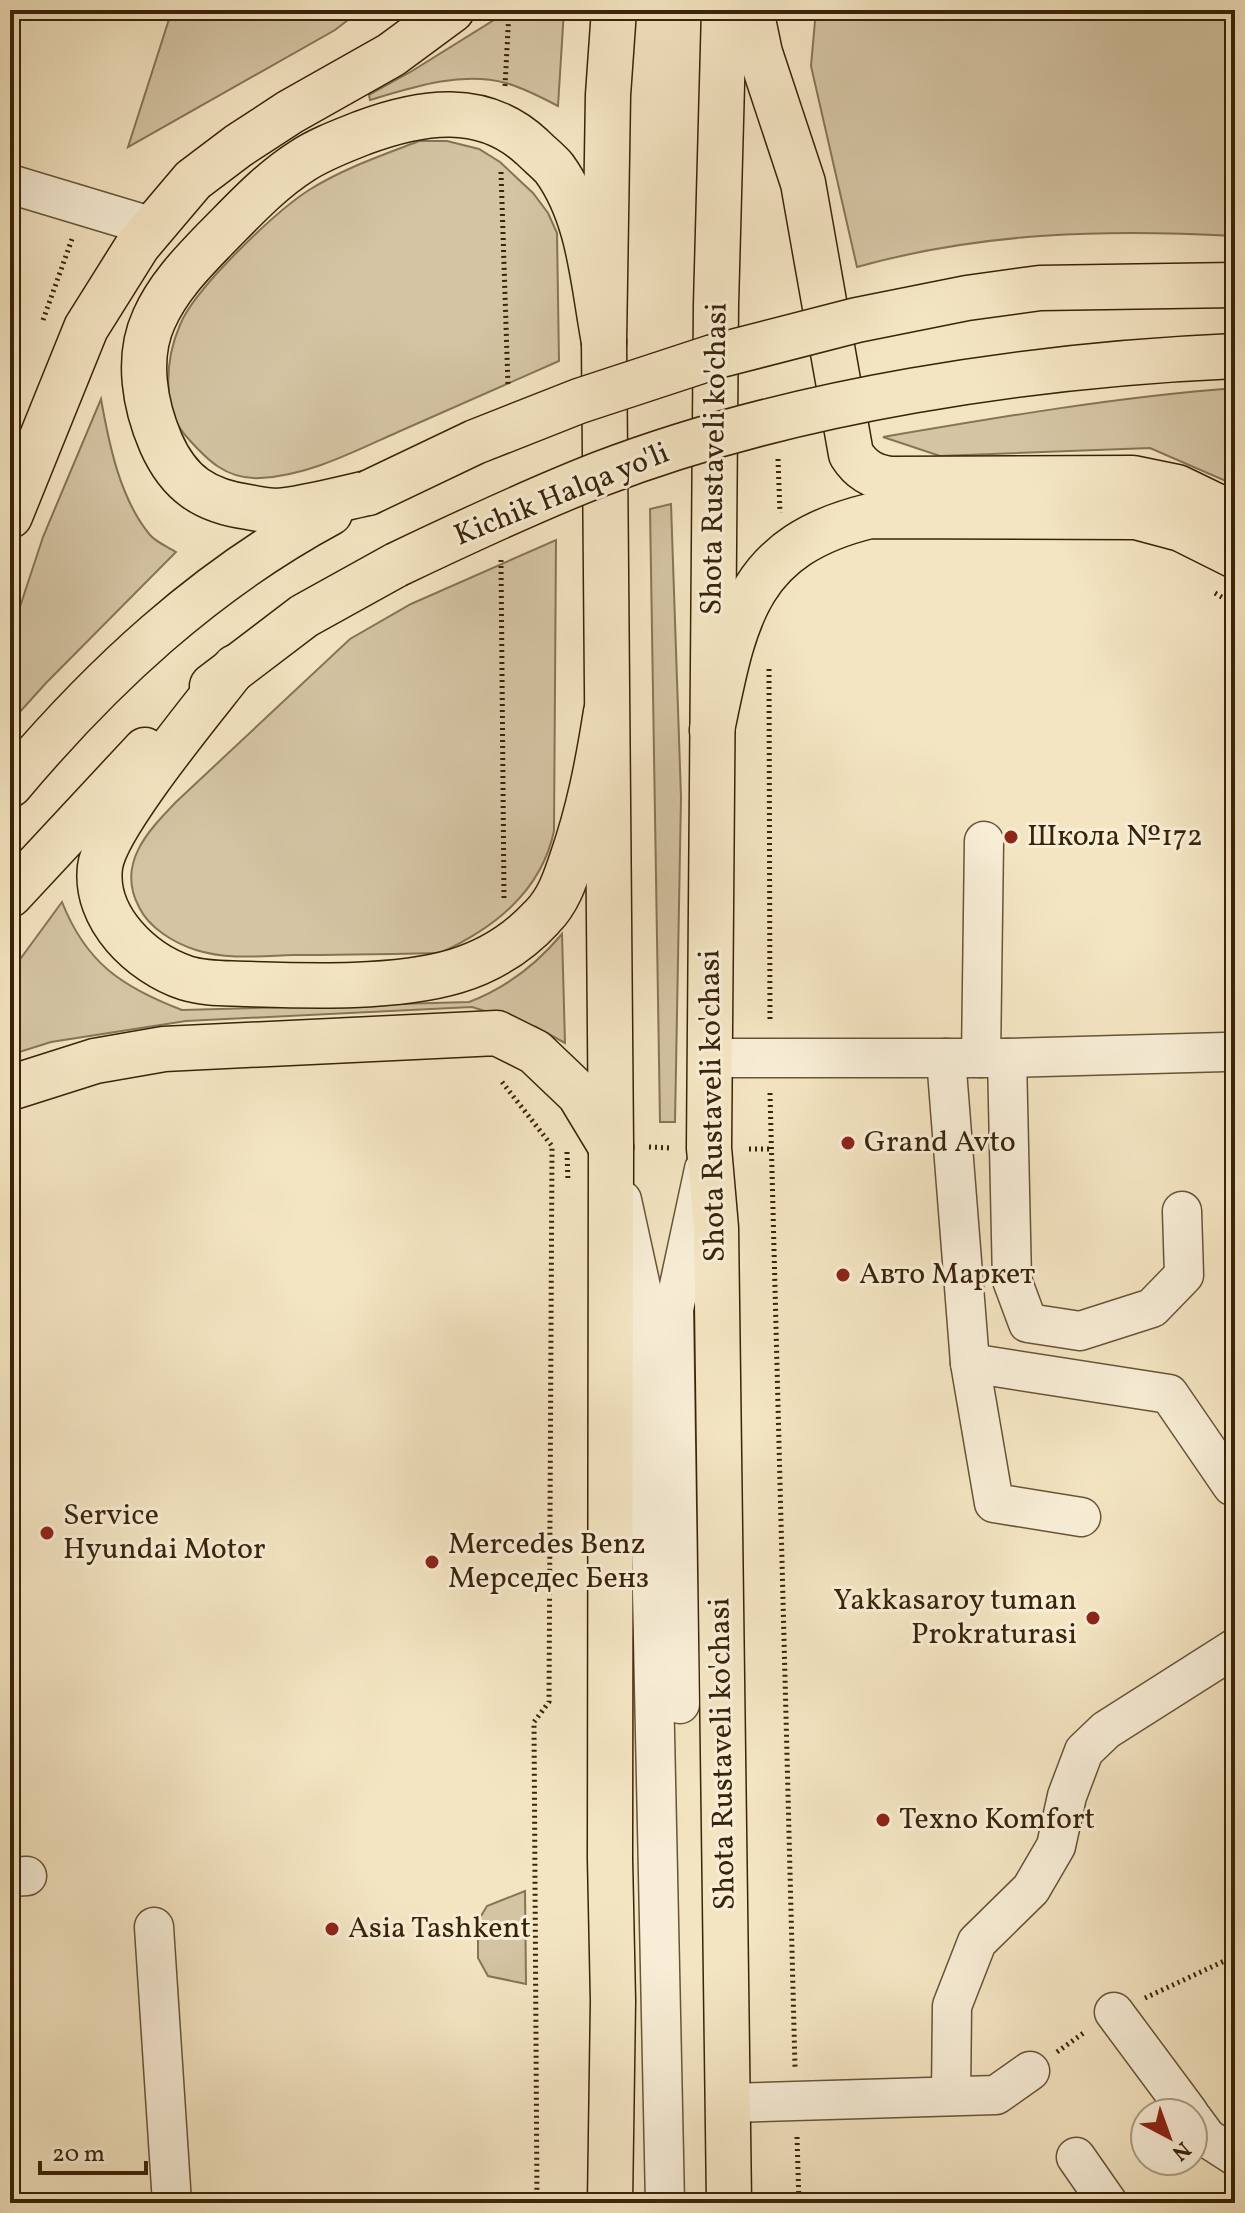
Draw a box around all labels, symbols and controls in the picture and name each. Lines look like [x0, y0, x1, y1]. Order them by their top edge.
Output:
street label: Shota Rustaveli ko'chasi [691, 302, 739, 616]
street label: Kichik Halqa yo'li [448, 433, 676, 557]
place label: Школа №172 [1027, 816, 1203, 858]
marker: Школа №172 [1002, 828, 1020, 846]
street label: Shota Rustaveli ko'chasi [689, 949, 737, 1263]
place label: Grand Avto [864, 1122, 1016, 1164]
marker: Grand Avto [839, 1134, 857, 1152]
place label: Авто Маркет [859, 1254, 1035, 1296]
marker: Авто Маркет [834, 1266, 852, 1284]
place label: Service Hyundai Motor [63, 1495, 266, 1571]
marker: Service Hyundai Motor [38, 1524, 56, 1542]
place label: Mercedes Benz Мерседес Бенз [448, 1524, 649, 1600]
marker: Mercedes Benz Мерседес Бенз [423, 1553, 441, 1571]
place label: Yakkasaroy tuman Prokraturasi [833, 1580, 1077, 1656]
street label: Shota Rustaveli ko'chasi [699, 1597, 747, 1911]
marker: Yakkasaroy tuman Prokraturasi [1084, 1609, 1102, 1627]
place label: Texno Komfort [899, 1799, 1095, 1841]
marker: Texno Komfort [874, 1811, 892, 1829]
place label: Asia Tashkent [348, 1908, 531, 1950]
marker: Asia Tashkent [323, 1920, 341, 1938]
north arrow [1129, 2097, 1209, 2177]
scale bar [40, 2125, 146, 2175]
text: N [1164, 2133, 1197, 2167]
text: 20 m [52, 2138, 105, 2172]

